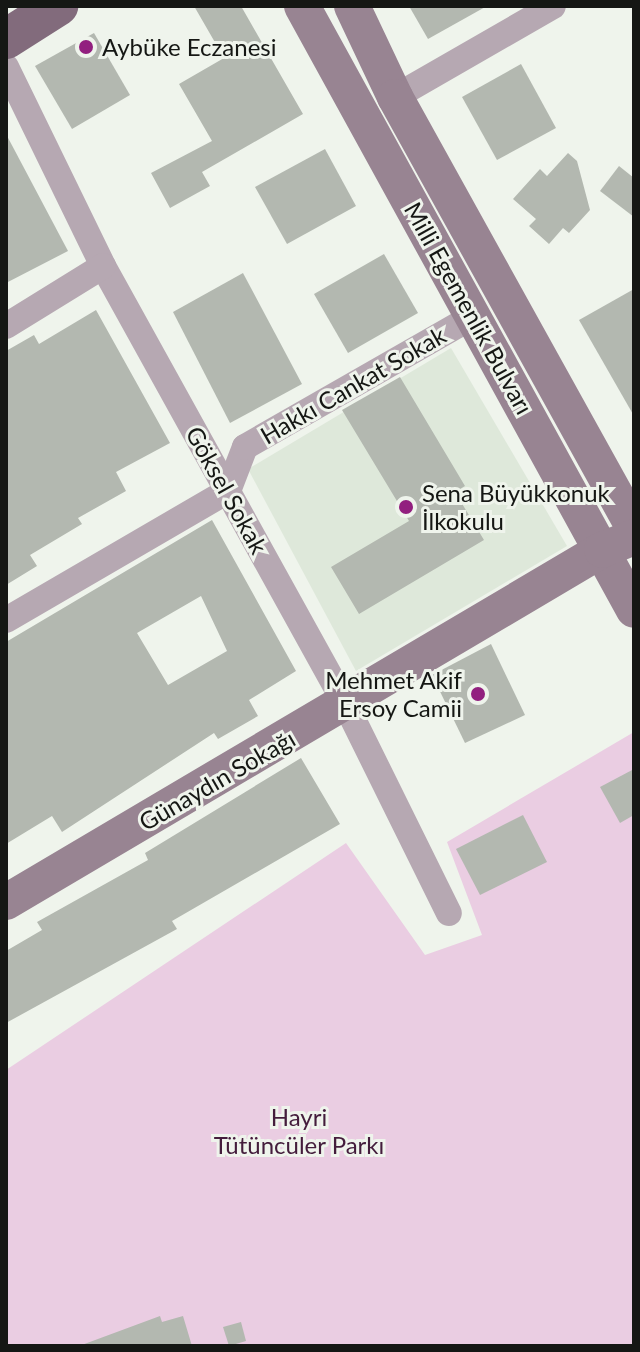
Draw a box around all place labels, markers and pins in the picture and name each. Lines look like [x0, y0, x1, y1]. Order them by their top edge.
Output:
place label: Aybüke Eczanesi [102, 33, 276, 61]
marker: Aybüke Eczanesi [77, 38, 95, 56]
place label: Sena Büyükkonuk İlkokulu [422, 479, 610, 535]
marker: Sena Büyükkonuk İlkokulu [397, 498, 415, 516]
place label: Mehmet Akif Ersoy Camii [324, 666, 462, 722]
marker: Mehmet Akif Ersoy Camii [469, 685, 487, 703]

